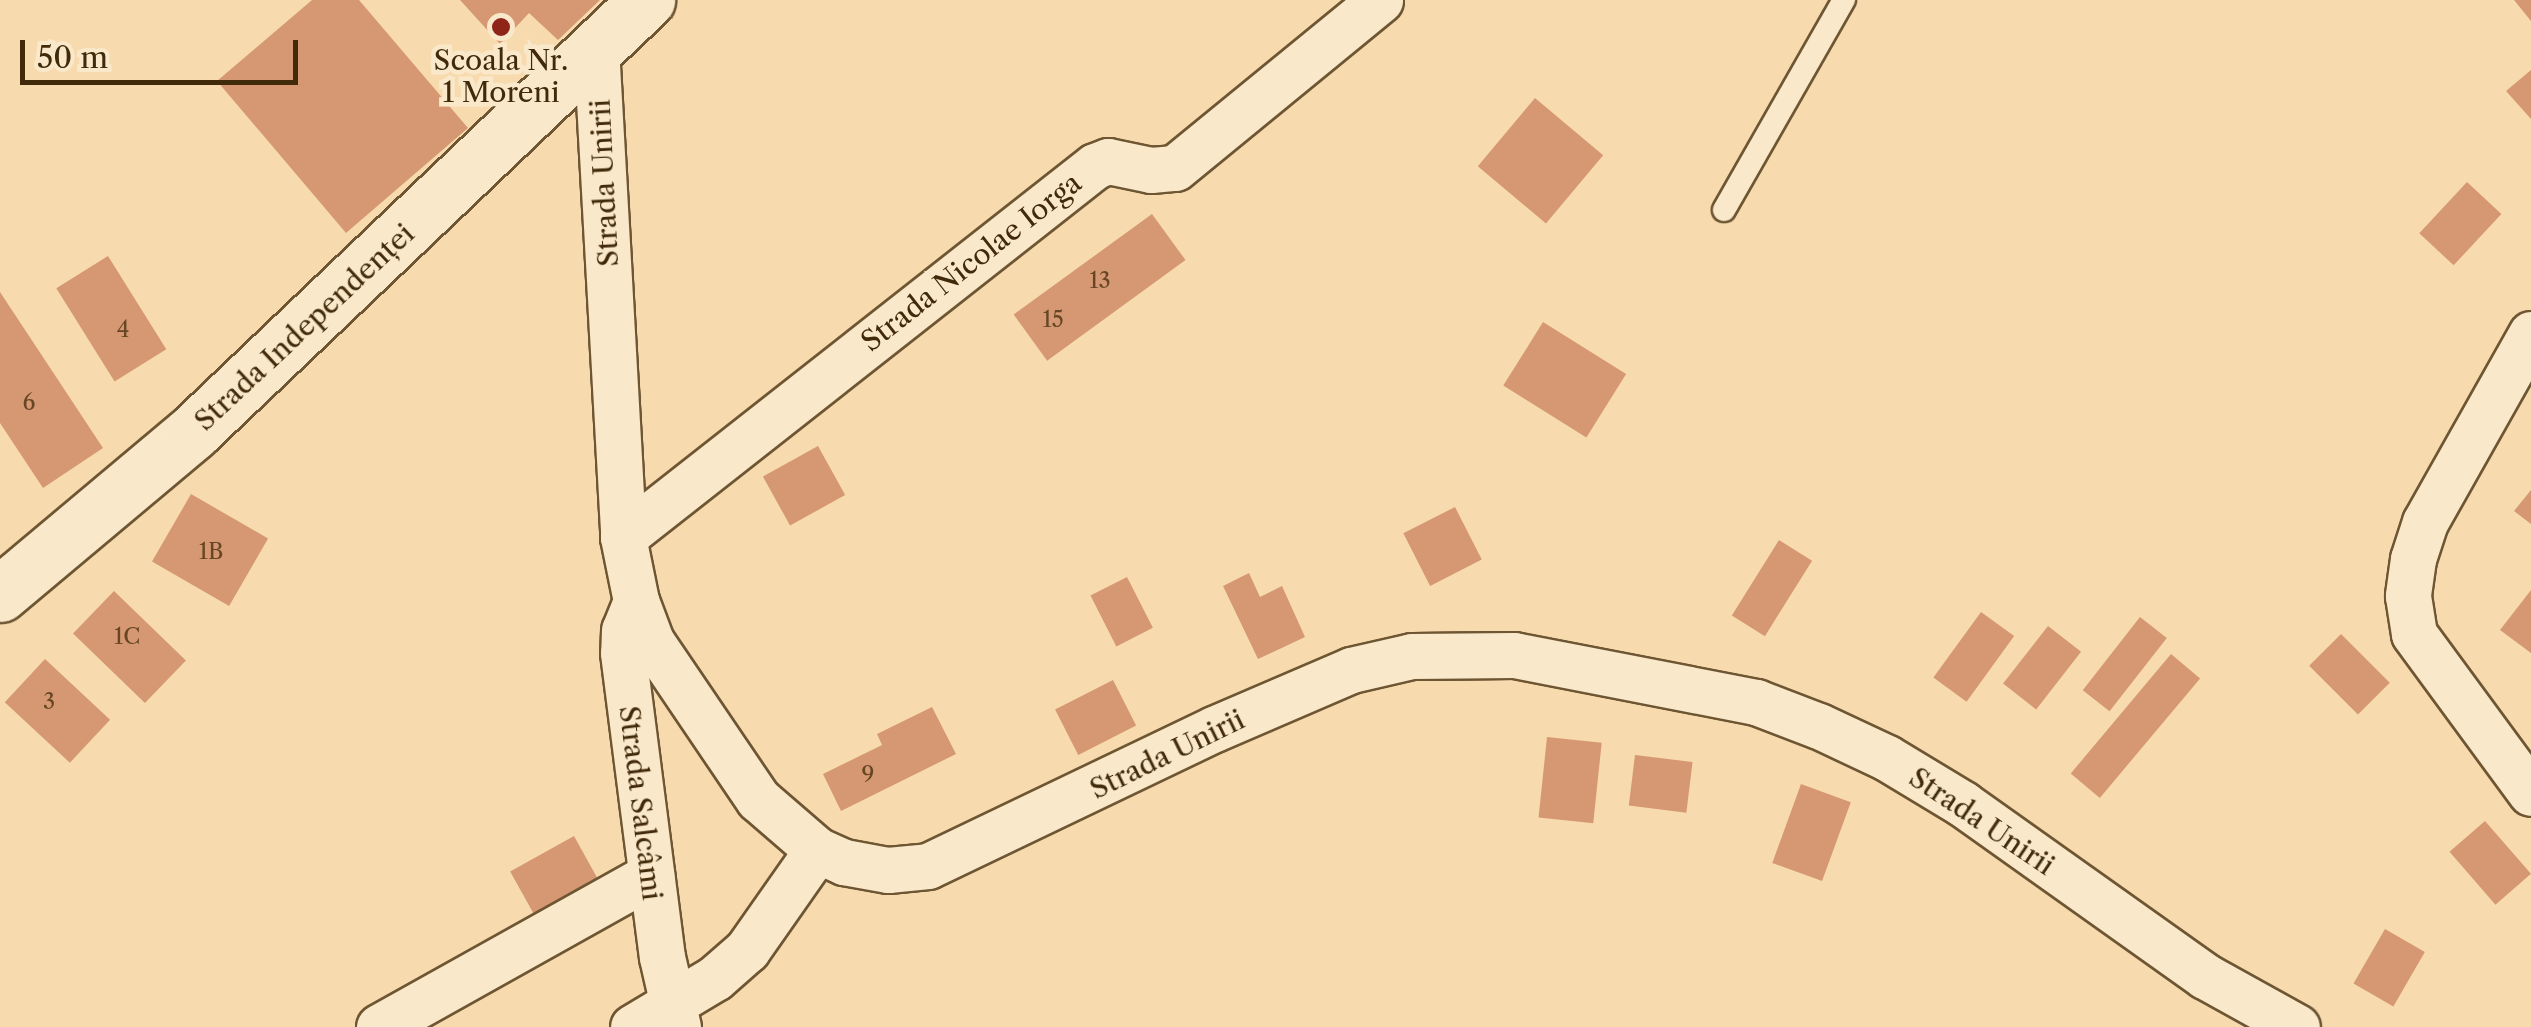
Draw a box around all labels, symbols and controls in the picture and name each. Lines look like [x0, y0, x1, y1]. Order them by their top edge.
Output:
marker: Scoala Nr. 1 Moreni [490, 16, 512, 38]
scale bar [25, 20, 302, 82]
text: 50 m [37, 39, 108, 76]
place label: Scoala Nr. 1 Moreni [433, 43, 569, 109]
street label: Strada Unirii [583, 98, 625, 268]
street label: Strada Nicolae Iorga [854, 166, 1088, 358]
street label: Strada Independenței [187, 216, 421, 438]
house number: 13 [1089, 268, 1111, 294]
house number: 15 [1042, 307, 1064, 333]
house number: 4 [117, 317, 129, 343]
house number: 6 [23, 390, 35, 416]
house number: 1B [199, 539, 223, 565]
house number: 1C [114, 624, 140, 650]
house number: 3 [43, 689, 55, 715]
street label: Strada Unirii [1084, 702, 1250, 806]
street label: Strada Salcâmi [612, 704, 670, 902]
street label: Strada Unirii [1903, 760, 2061, 882]
house number: 9 [862, 762, 874, 788]

